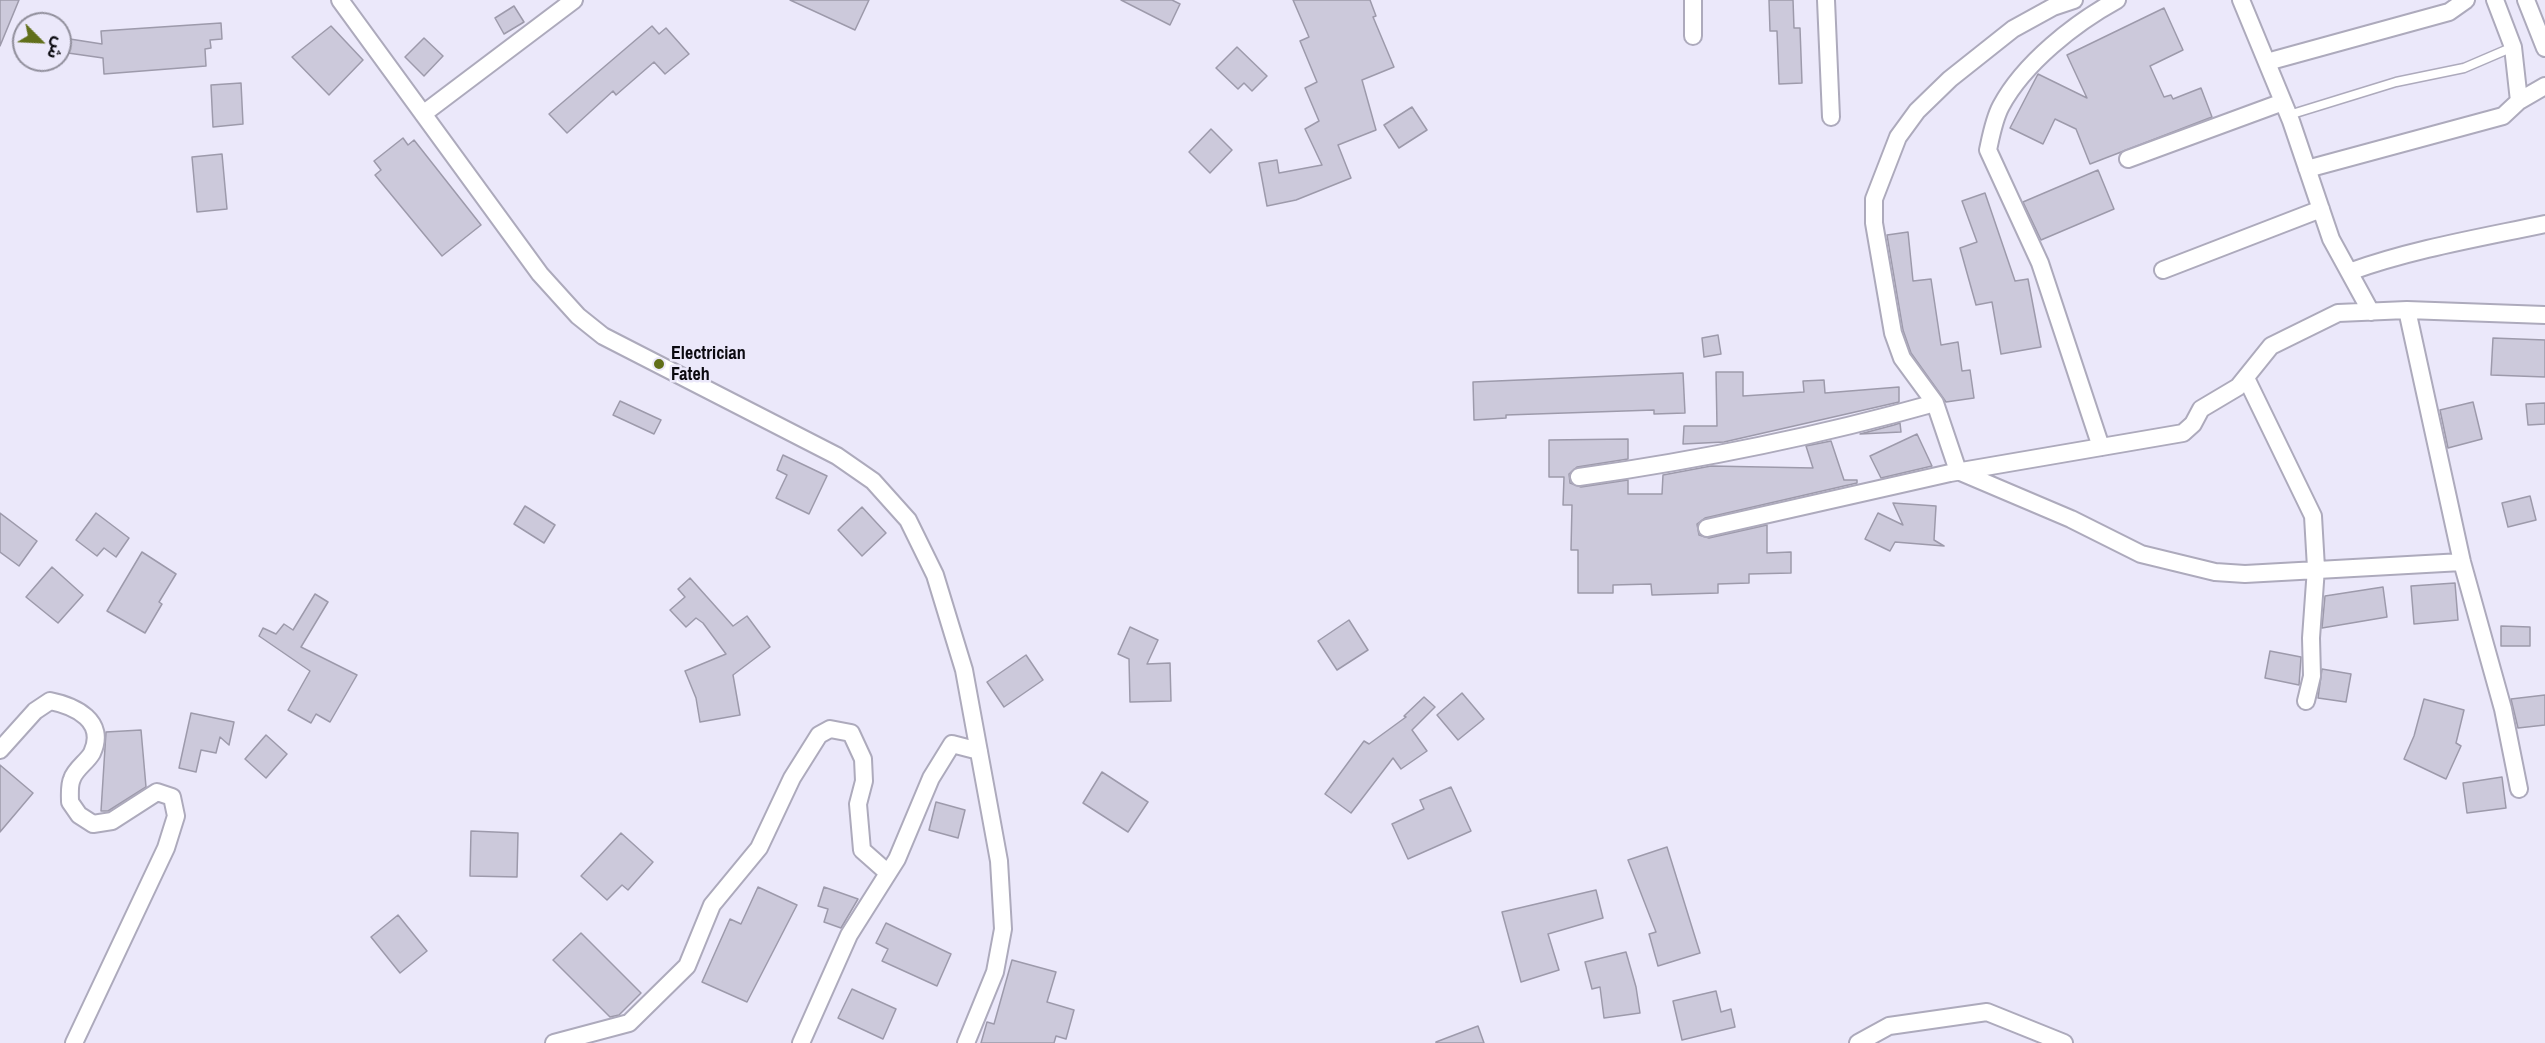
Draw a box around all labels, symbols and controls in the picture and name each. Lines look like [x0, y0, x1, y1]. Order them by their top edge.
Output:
north arrow [12, 12, 72, 72]
text: ش [42, 34, 71, 63]
place label: Electrician Fateh [671, 343, 746, 386]
marker: Electrician Fateh [652, 357, 666, 371]

